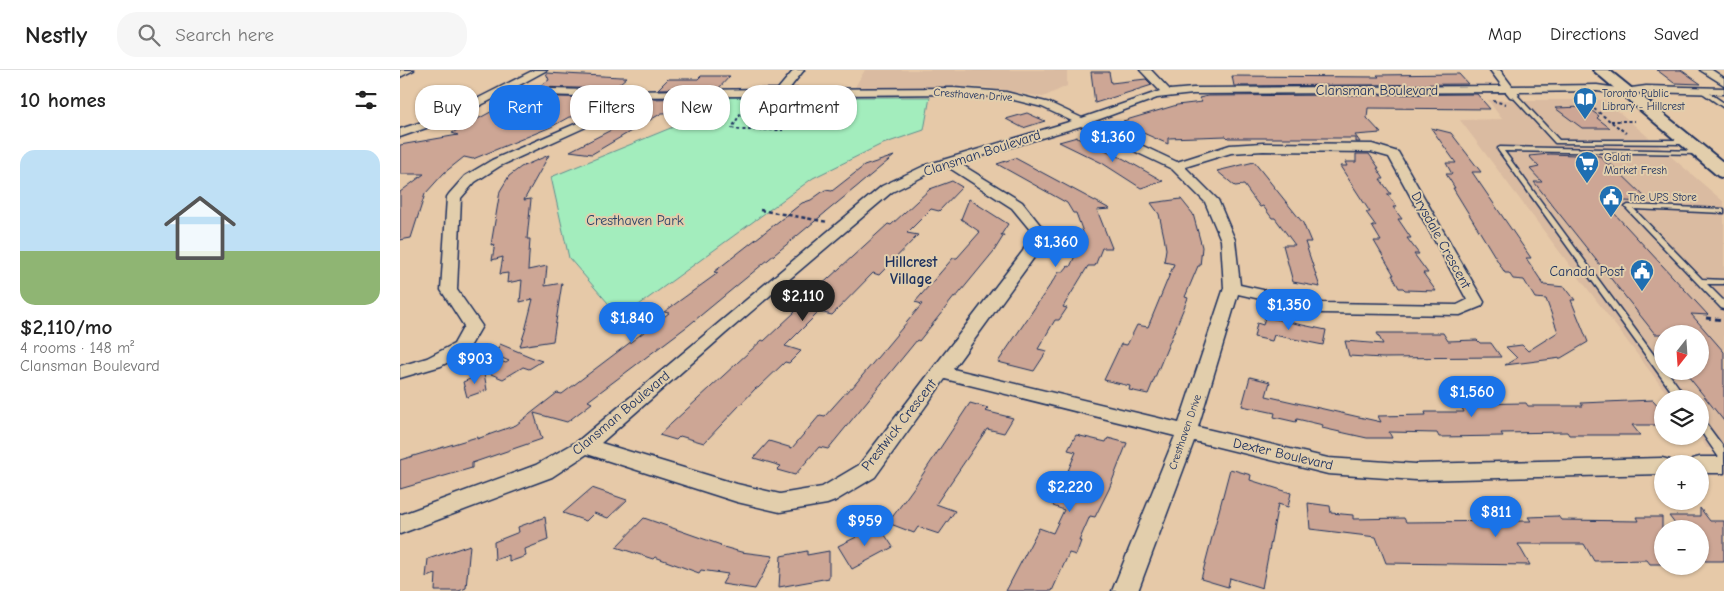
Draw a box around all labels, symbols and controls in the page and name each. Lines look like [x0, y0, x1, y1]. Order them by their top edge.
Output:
search box [117, 12, 467, 57]
text: Nestly [25, 21, 87, 49]
icon: search [135, 21, 163, 49]
text: Search here [175, 24, 274, 46]
text: Map [1488, 24, 1522, 45]
text: Directions [1550, 24, 1626, 45]
text: Saved [1654, 24, 1699, 45]
street label: Clansman Boulevard [1316, 82, 1438, 99]
chip: Buy [415, 85, 479, 130]
chip: Rent [489, 85, 560, 130]
chip: Filters [570, 85, 653, 130]
chip: New [663, 85, 730, 130]
chip: Apartment [740, 85, 857, 130]
icon: filters [352, 86, 380, 114]
street label: Cresthaven Drive [933, 86, 1013, 104]
library icon: Toronto Public Library - Hillcrest [1572, 86, 1598, 120]
place label: Toronto Public Library - Hillcrest [1602, 87, 1686, 113]
text: 10 homes [20, 88, 106, 112]
pin: $1,360 [1072, 121, 1154, 163]
street label: Clansman Boulevard [921, 126, 1043, 180]
text: $1,360 [1091, 128, 1135, 146]
supermarket icon: Galati Market Fresh [1574, 150, 1600, 184]
place label: Galati Market Fresh [1604, 151, 1667, 177]
icon: home [155, 183, 245, 273]
public building icon: The UPS Store [1598, 184, 1624, 218]
street label: Drysdale Crescent [1407, 189, 1475, 292]
place label: The UPS Store [1628, 191, 1697, 204]
park label: Cresthaven Park [586, 212, 684, 229]
pin: $1,360 [1015, 226, 1097, 268]
text: $1,360 [1034, 233, 1078, 251]
district label: Hillcrest Village [885, 253, 938, 288]
public building icon: Canada Post [1629, 258, 1655, 292]
place label: Canada Post [1550, 263, 1625, 280]
pin: $2,110 [762, 280, 844, 322]
text: $2,110 [782, 287, 824, 305]
pin: $1,350 [1248, 288, 1330, 331]
text: $1,350 [1267, 296, 1311, 314]
pin: $1,840 [591, 302, 673, 344]
text: $1,840 [610, 309, 654, 327]
text: $2,110/mo [20, 315, 112, 339]
north arrow [1654, 325, 1709, 380]
map controls [1654, 325, 1709, 575]
text: 4 rooms · 148 m² [20, 339, 134, 357]
pin: $903 [445, 342, 505, 385]
text: $903 [457, 350, 493, 368]
text: Clansman Boulevard [20, 357, 160, 375]
street label: Clansman Boulevard [569, 367, 673, 459]
street label: Prestwick Crescent [858, 375, 941, 474]
pin: $1,560 [1431, 376, 1513, 418]
text: $1,560 [1450, 383, 1495, 401]
button: layers [1654, 390, 1709, 445]
street label: Cresthaven Drive [1166, 392, 1204, 471]
street label: Dexter Boulevard [1231, 434, 1335, 474]
button: + [1654, 455, 1709, 510]
pin: $2,220 [1029, 470, 1111, 513]
text: $2,220 [1047, 478, 1093, 496]
pin: $811 [1466, 496, 1526, 538]
text: $811 [1481, 503, 1511, 521]
pin: $959 [835, 504, 895, 547]
text: $959 [848, 512, 882, 530]
button: − [1654, 520, 1709, 575]

